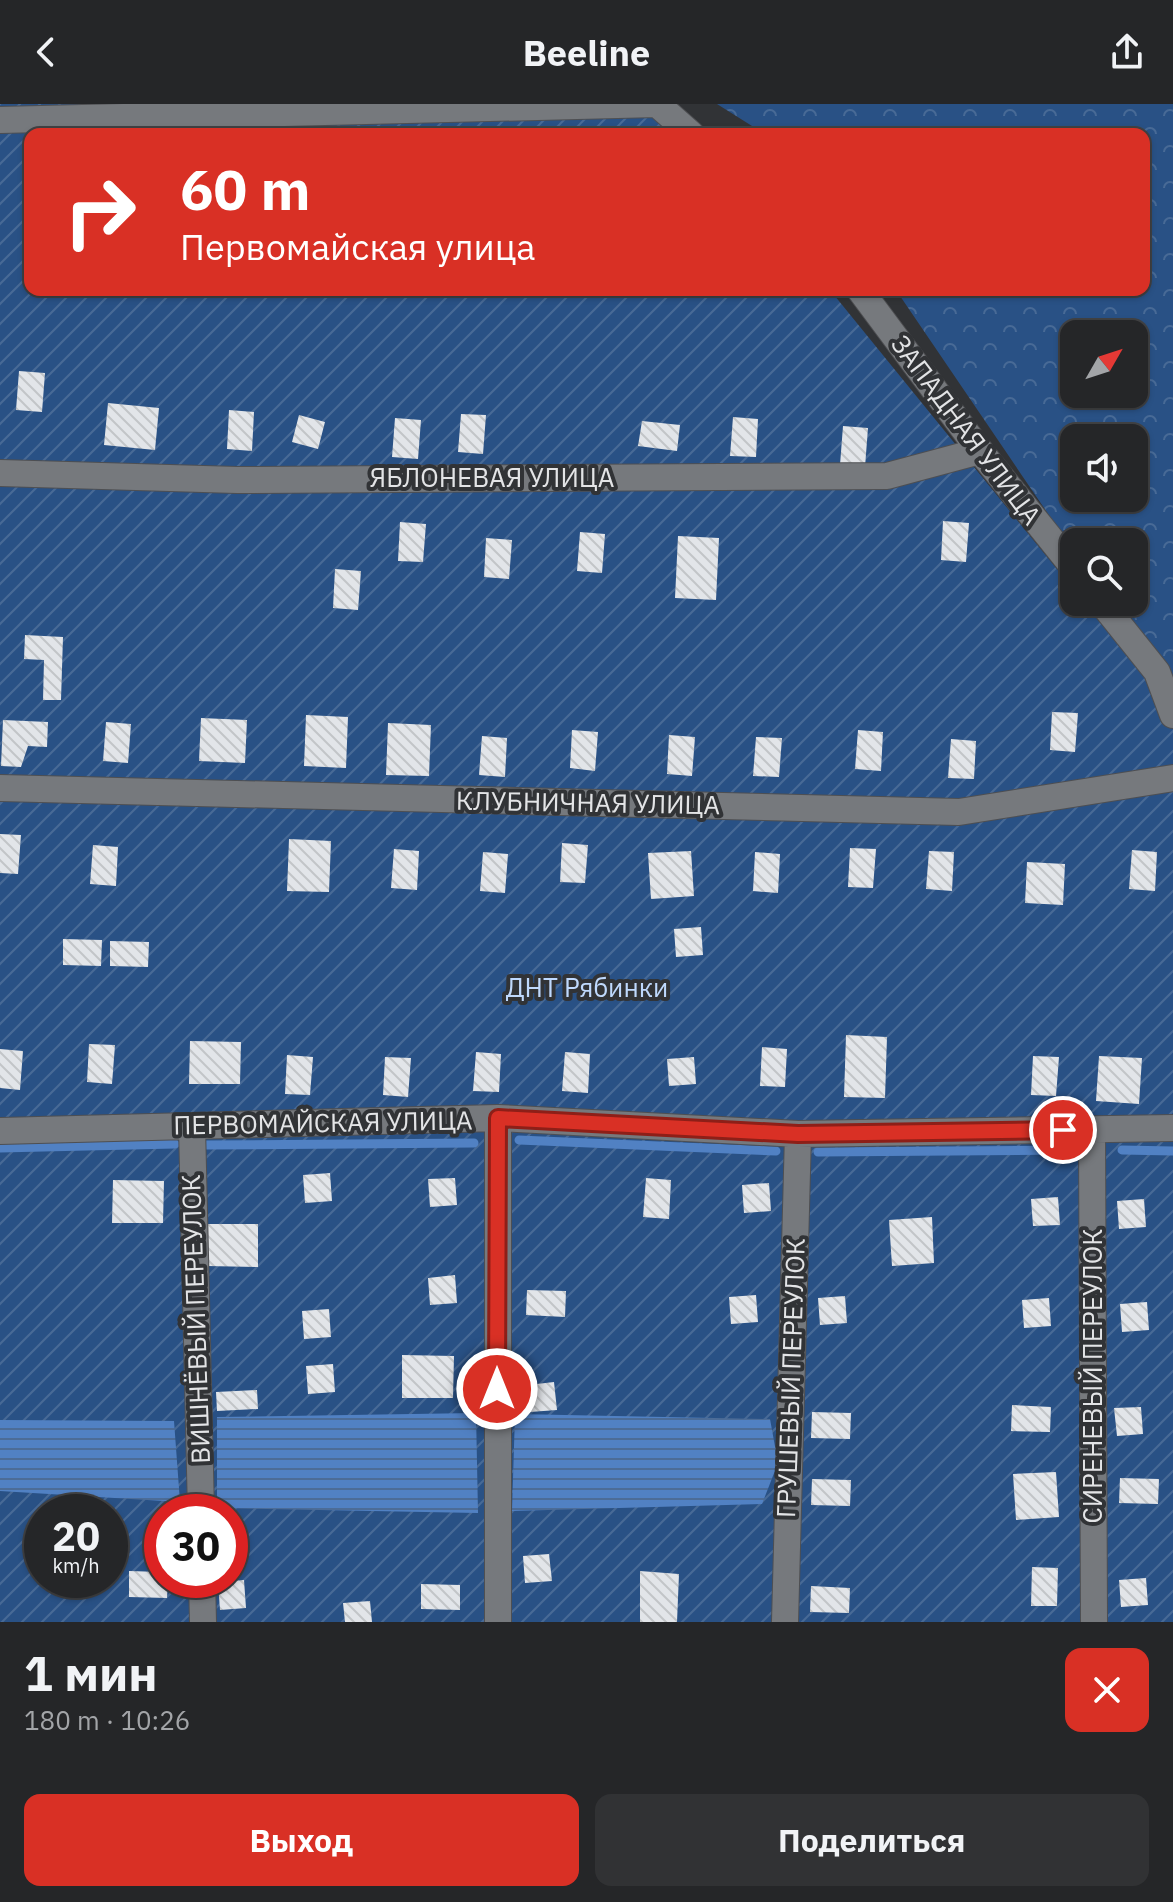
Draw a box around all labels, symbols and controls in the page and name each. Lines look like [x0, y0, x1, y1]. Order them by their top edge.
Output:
text: Beeline [523, 29, 650, 76]
icon: back [24, 30, 68, 74]
icon: share [1105, 30, 1149, 74]
text: 60 m [180, 153, 310, 225]
icon: right [48, 160, 152, 264]
text: Первомайская улица [180, 223, 536, 270]
north arrow [1060, 320, 1148, 408]
map controls [1060, 320, 1148, 616]
street label: ЗАПАДНАЯ УЛИЦА [884, 327, 1050, 532]
button: sound [1060, 424, 1148, 512]
street label: ЯБЛОНЕВАЯ УЛИЦА [370, 460, 615, 494]
button: search [1060, 528, 1148, 616]
street label: КЛУБНИЧНАЯ УЛИЦА [456, 783, 721, 821]
park label: ДНТ Рябинки [506, 970, 668, 1004]
pin [1029, 1096, 1097, 1164]
street label: ПЕРВОМАЙСКАЯ УЛИЦА [173, 1102, 473, 1142]
icon: arrive [1041, 1108, 1085, 1152]
street label: ВИШНЁВЫЙ ПЕРЕУЛОК [173, 1174, 217, 1464]
street label: СИРЕНЕВЫЙ ПЕРЕУЛОК [1075, 1229, 1109, 1523]
street label: ГРУШЕВЫЙ ПЕРЕУЛОК [768, 1237, 812, 1519]
position arrow [455, 1347, 539, 1431]
speed limit sign: 30 [144, 1494, 248, 1598]
text: 20 [52, 1510, 100, 1562]
text: km/h [52, 1552, 100, 1579]
text: 1 мин [24, 1642, 158, 1704]
button: close [1065, 1648, 1149, 1732]
text: 180 m · 10:26 [24, 1703, 190, 1737]
button: Выход [24, 1794, 579, 1886]
button: Поделиться [595, 1794, 1149, 1886]

